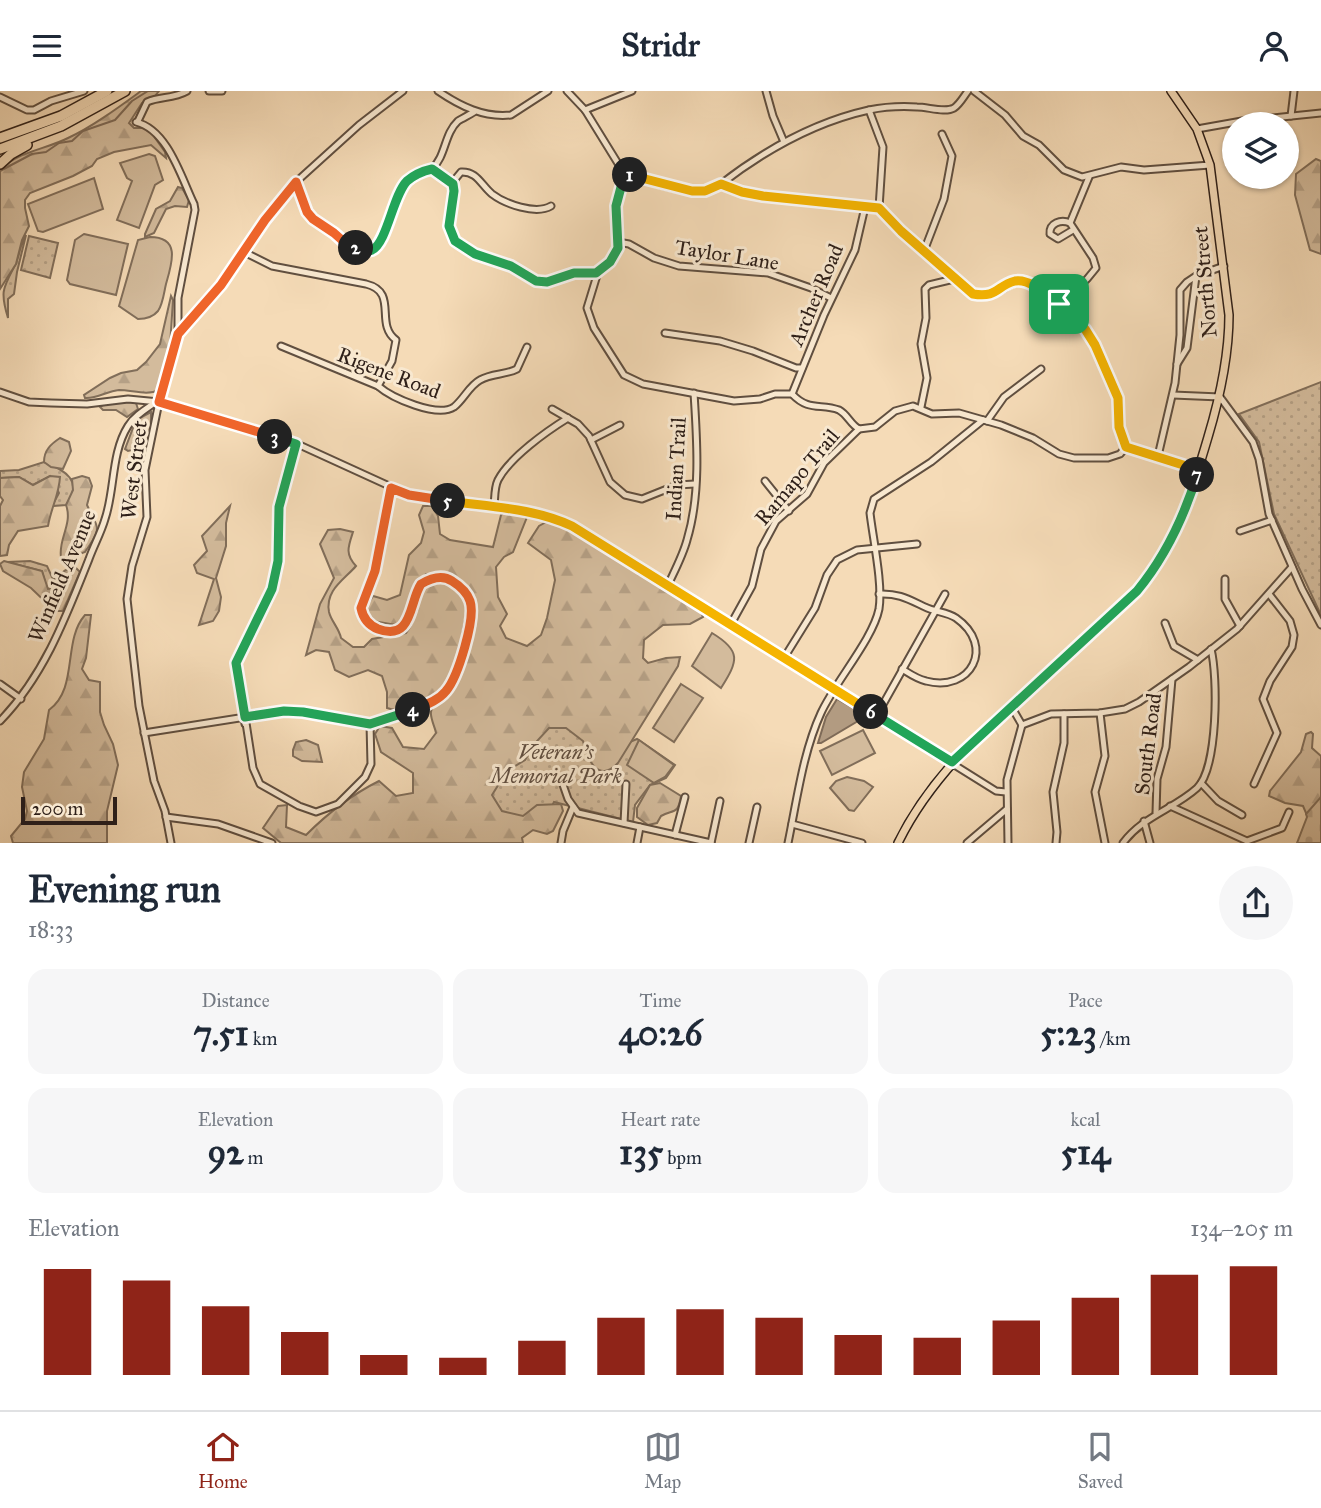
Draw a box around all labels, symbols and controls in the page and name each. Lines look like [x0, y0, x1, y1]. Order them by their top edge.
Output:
text: Stridr [621, 26, 700, 65]
icon: menu [28, 27, 66, 65]
icon: person [1255, 27, 1293, 65]
map controls [1222, 112, 1299, 189]
button: layers [1222, 112, 1299, 189]
pin: 1 [612, 157, 648, 193]
text: 1 [626, 163, 633, 186]
street label: North Street [1187, 225, 1223, 339]
pin: 2 [338, 231, 374, 265]
street label: Taylor Lane [673, 234, 781, 276]
text: 2 [351, 236, 360, 259]
street label: Archer Road [782, 240, 849, 351]
pin [1029, 274, 1089, 334]
icon: arrive [1040, 285, 1078, 323]
street label: Rigene Road [334, 341, 445, 405]
street label: Indian Trail [660, 416, 692, 521]
street label: West Street [115, 418, 153, 521]
pin: 3 [258, 419, 292, 455]
street label: Ramapo Trail [749, 423, 845, 531]
text: 3 [271, 425, 278, 448]
pin: 7 [1180, 457, 1214, 493]
text: 7 [1191, 463, 1202, 486]
pin: 5 [430, 483, 466, 519]
text: 5 [443, 489, 452, 512]
street label: Winfield Avenue [22, 505, 102, 646]
street label: South Road [1129, 691, 1167, 796]
pin: 4 [396, 693, 430, 727]
pin: 6 [854, 695, 888, 729]
text: 4 [407, 698, 418, 721]
text: 6 [866, 700, 875, 723]
park label: Veteran's Memorial Park [488, 739, 622, 789]
scale bar [21, 794, 117, 826]
text: 200 m [32, 797, 84, 820]
text: Evening run [28, 866, 221, 912]
button: share [1219, 866, 1293, 940]
text: 18:33 [28, 915, 74, 943]
text: Distance [201, 989, 270, 1012]
text: Time [639, 989, 682, 1012]
text: Pace [1068, 989, 1103, 1012]
text: 7.51 [193, 1012, 249, 1055]
text: 40:26 [619, 1012, 702, 1055]
text: 5:23 [1040, 1012, 1097, 1055]
text: km [249, 1027, 278, 1050]
text: /km [1097, 1027, 1131, 1050]
text: Elevation [198, 1108, 273, 1131]
text: Heart rate [621, 1108, 700, 1131]
text: kcal [1071, 1108, 1100, 1131]
text: 92 [207, 1131, 244, 1174]
text: 135 [619, 1131, 663, 1174]
text: 514 [1061, 1131, 1110, 1174]
text: m [244, 1146, 264, 1169]
text: bpm [663, 1146, 702, 1169]
text: Elevation [28, 1214, 119, 1242]
text: 134–205 m [1190, 1214, 1293, 1242]
tab: Home [198, 1428, 248, 1493]
tab: Map [644, 1428, 682, 1493]
tab: Saved [1078, 1428, 1123, 1493]

